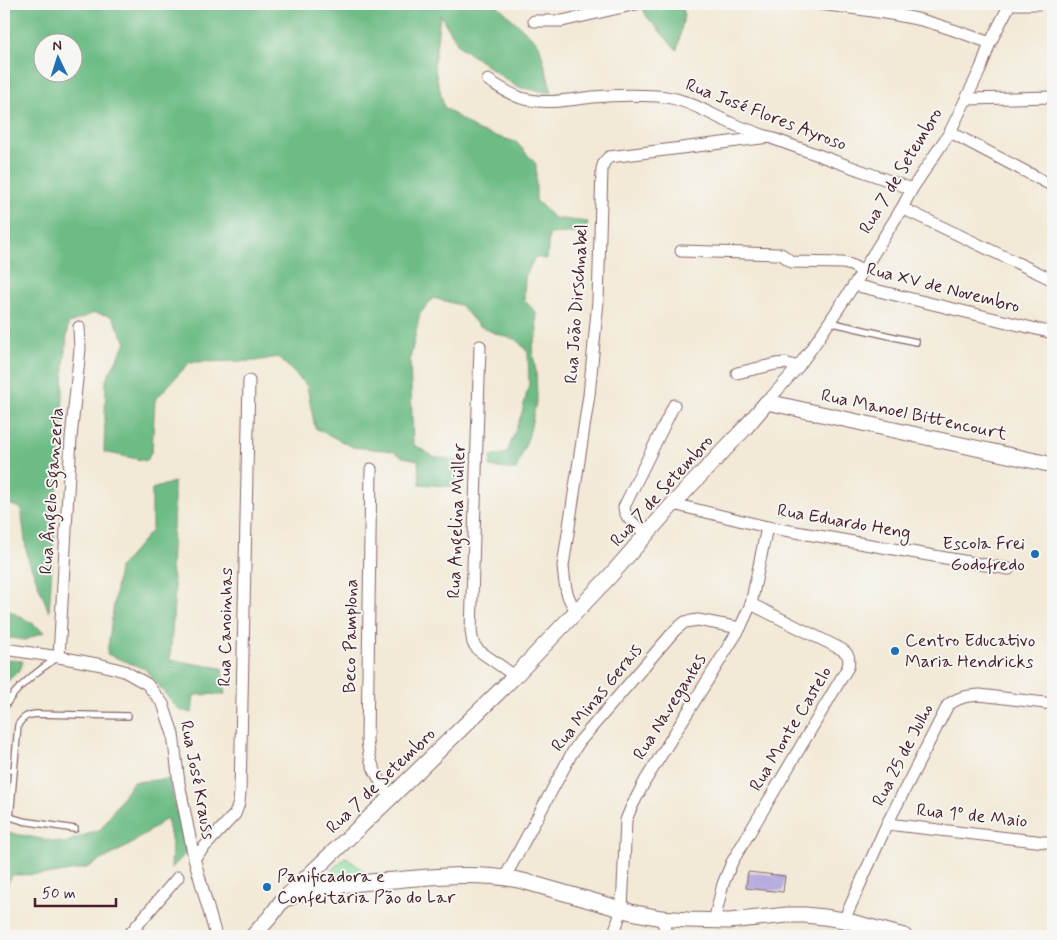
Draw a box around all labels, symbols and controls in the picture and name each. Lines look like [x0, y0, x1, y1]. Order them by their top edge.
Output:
north arrow [32, 32, 82, 82]
text: N [52, 37, 62, 55]
street label: Rua José Flores Ayroso [682, 73, 850, 157]
street label: Rua 7 de Setembro [854, 103, 948, 239]
street label: Rua João Dirschnabel [559, 223, 595, 385]
street label: Rua XV de Novembro [864, 257, 1022, 319]
street label: Rua Manoel Bittencourt [819, 384, 1010, 447]
street label: Rua Ângelo Sganzerla [34, 407, 72, 575]
street label: Rua 7 de Setembro [605, 430, 719, 552]
street label: Rua Angelina Müller [442, 443, 474, 599]
street label: Rua Eduardo Heng [775, 498, 913, 547]
place label: Escola Frei Godofredo [943, 532, 1025, 577]
marker: Escola Frei Godofredo [1029, 548, 1041, 560]
street label: Rua Canoinhas [213, 567, 239, 687]
street label: Beco Pamplona [338, 579, 364, 693]
place label: Centro Educativo Maria Hendricks [905, 629, 1035, 674]
street label: Rua Minas Gerais [546, 639, 648, 757]
marker: Centro Educativo Maria Hendricks [889, 645, 901, 657]
street label: Rua Navegantes [628, 649, 713, 765]
street label: Rua Monte Castelo [744, 662, 838, 796]
street label: Rua 25 de Julho [867, 699, 939, 810]
street label: Rua José Krauss [174, 718, 220, 842]
street label: Rua 7 de Setembro [321, 723, 441, 839]
street label: Rua 1º de Maio [915, 798, 1029, 834]
place label: Panificadora e Confeitaria Pão do Lar [277, 865, 456, 910]
scale bar [35, 875, 116, 907]
marker: Panificadora e Confeitaria Pão do Lar [261, 881, 273, 893]
text: 50 m [42, 884, 76, 904]

